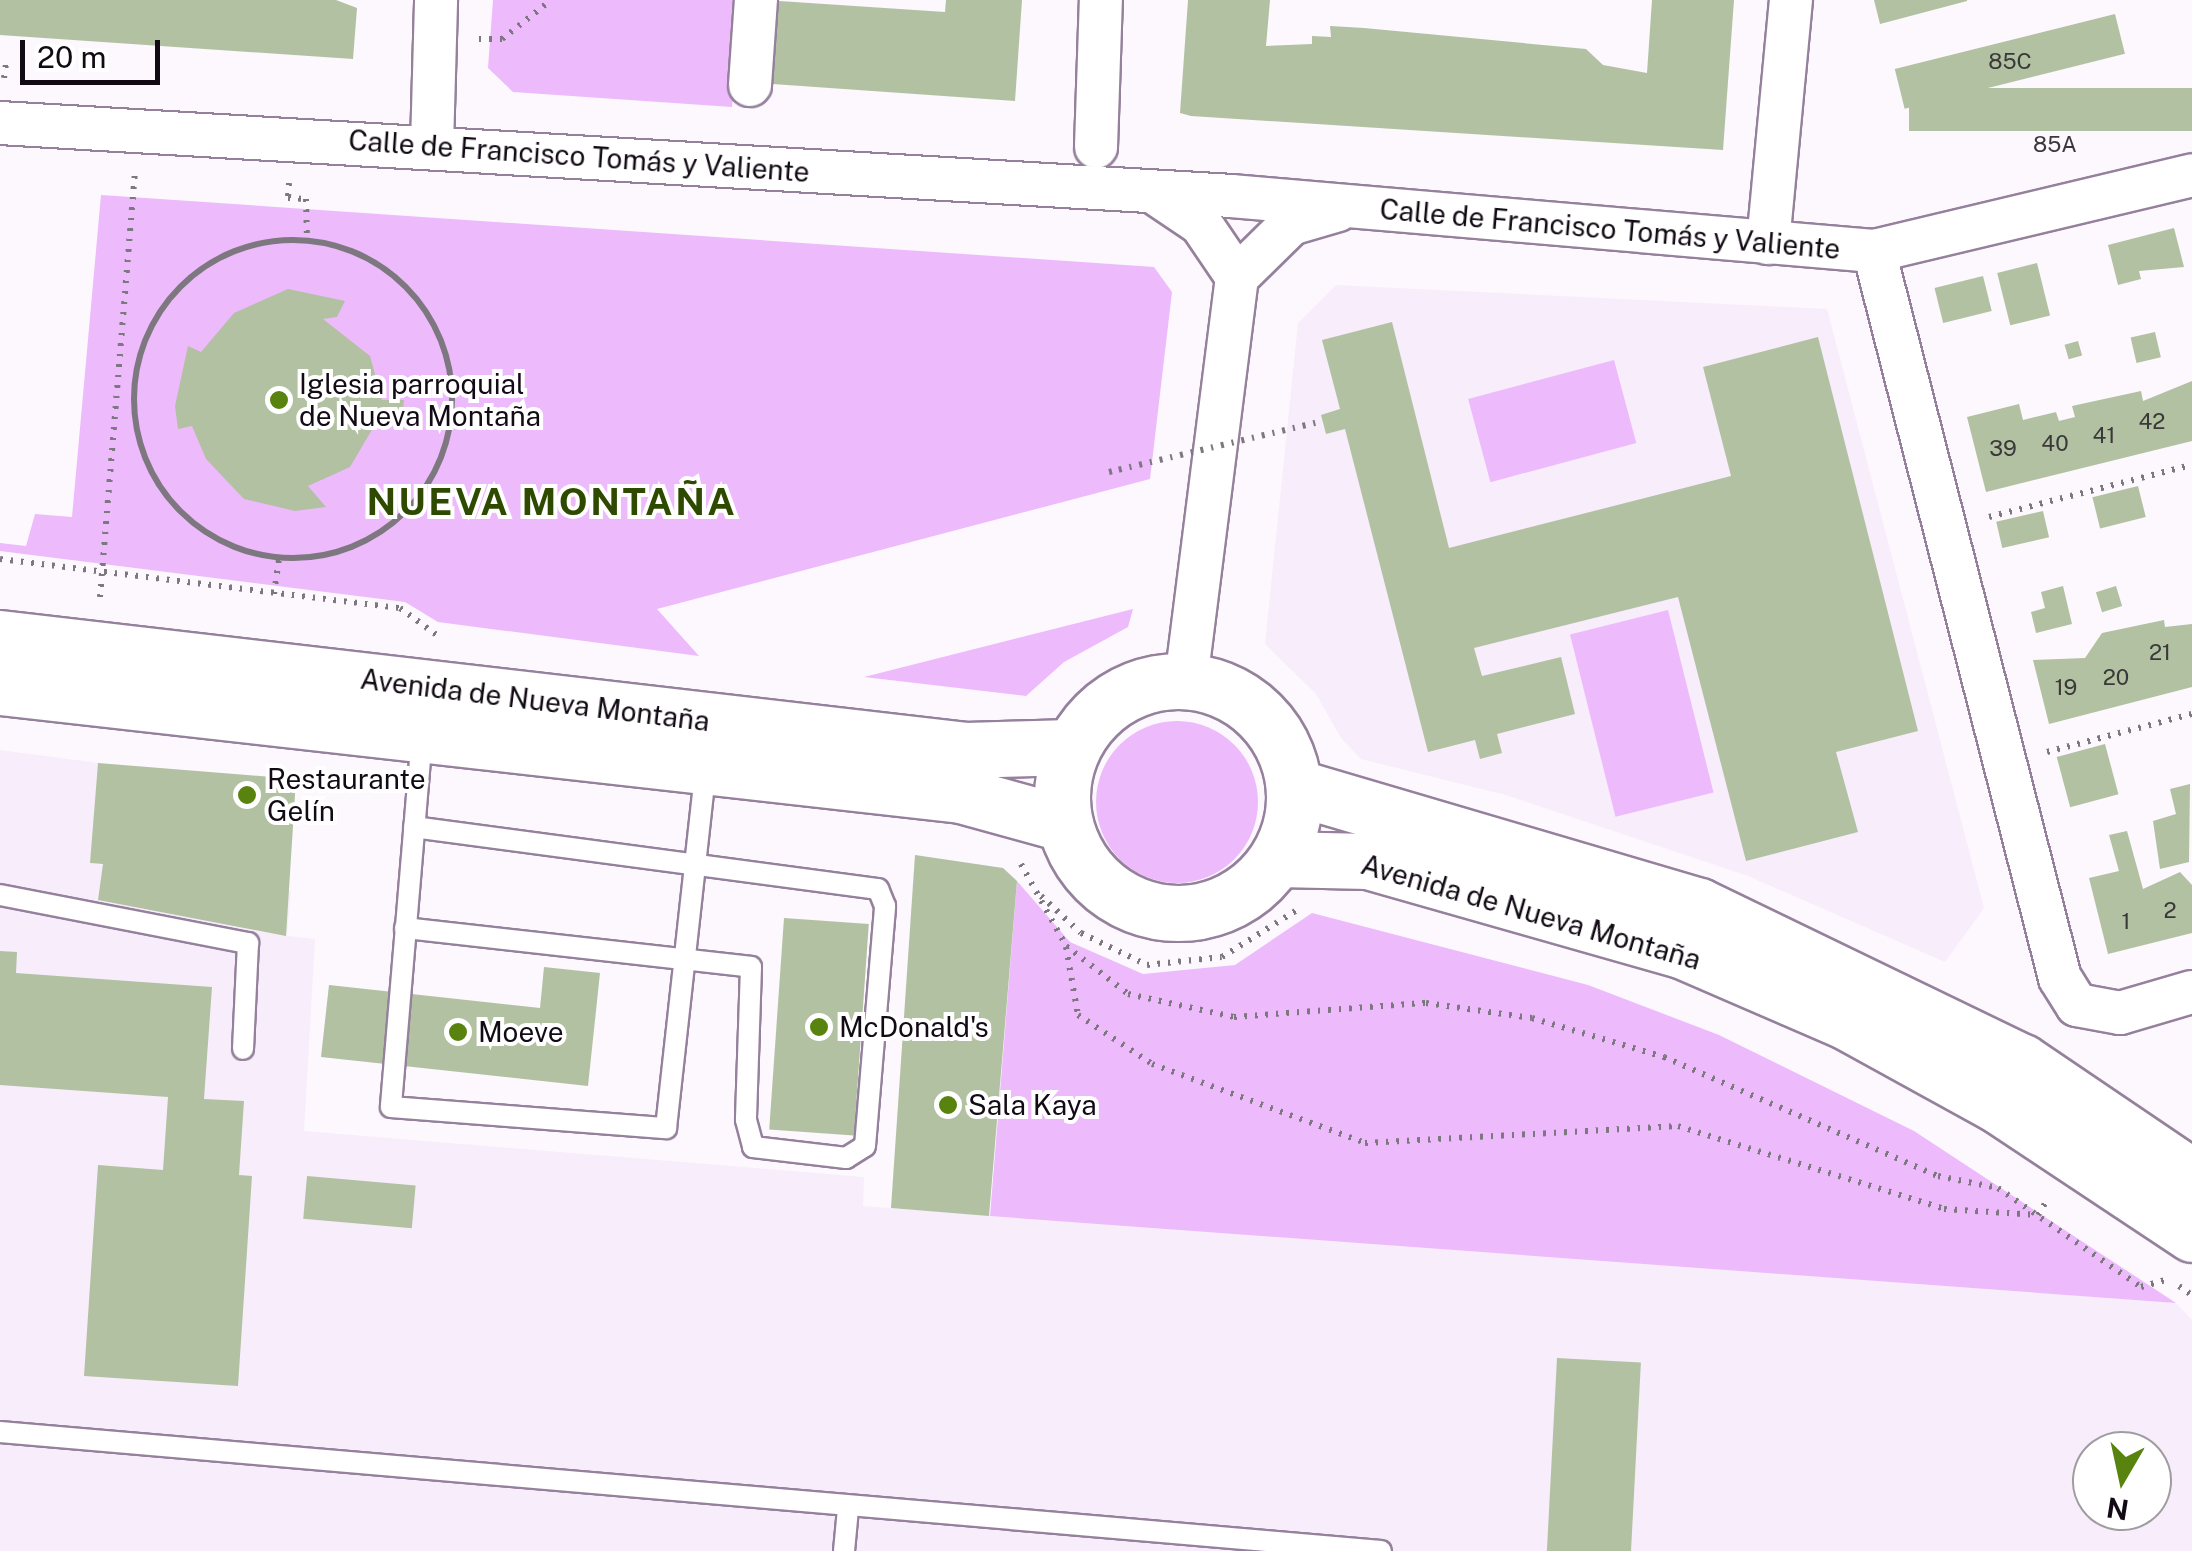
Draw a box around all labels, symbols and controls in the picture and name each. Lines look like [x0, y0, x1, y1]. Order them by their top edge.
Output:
scale bar [25, 20, 165, 82]
text: 20 m [37, 39, 106, 75]
house number: 85C [1988, 49, 2032, 75]
street label: Calle de Francisco Tomás y Valiente [346, 123, 812, 189]
house number: 85A [2033, 132, 2077, 158]
street label: Calle de Francisco Tomás y Valiente [1377, 192, 1843, 266]
place label: Iglesia parroquial de Nueva Montaña [299, 367, 541, 433]
marker: Iglesia parroquial de Nueva Montaña [268, 389, 290, 411]
house number: 42 [2139, 409, 2165, 435]
house number: 41 [2093, 423, 2115, 449]
house number: 40 [2041, 431, 2069, 457]
house number: 39 [1989, 436, 2017, 462]
district label: NUEVA MONTAÑA [367, 479, 737, 525]
house number: 21 [2149, 640, 2171, 666]
street label: Avenida de Nueva Montaña [358, 662, 712, 738]
house number: 20 [2103, 665, 2129, 691]
house number: 19 [2055, 675, 2077, 701]
place label: Restaurante Gelín [267, 762, 426, 828]
marker: Restaurante Gelín [236, 784, 258, 806]
street label: Avenida de Nueva Montaña [1357, 847, 1705, 977]
house number: 2 [2163, 898, 2177, 924]
house number: 1 [2122, 909, 2130, 935]
place label: McDonald's [839, 1010, 989, 1044]
place label: Moeve [478, 1015, 564, 1049]
marker: McDonald's [808, 1016, 830, 1038]
marker: Moeve [447, 1021, 469, 1043]
place label: Sala Kaya [968, 1088, 1097, 1122]
marker: Sala Kaya [937, 1094, 959, 1116]
north arrow [2072, 1431, 2172, 1531]
text: N [2104, 1491, 2131, 1527]

